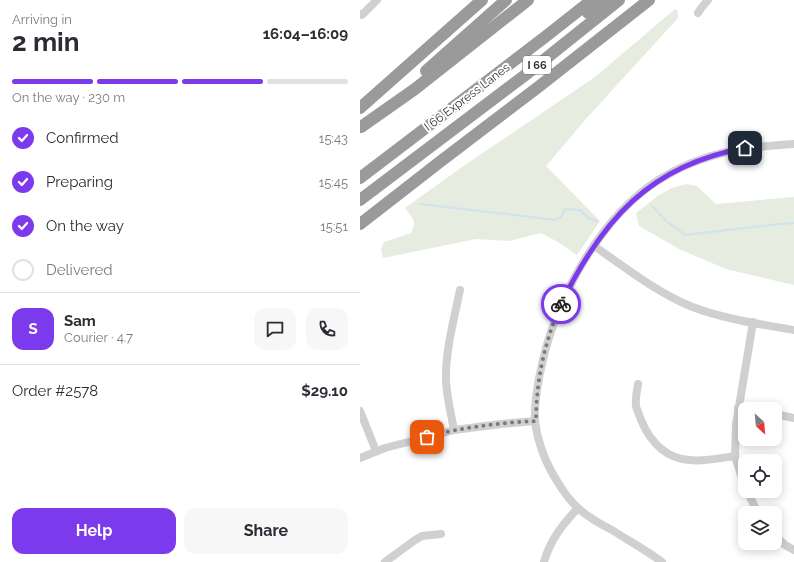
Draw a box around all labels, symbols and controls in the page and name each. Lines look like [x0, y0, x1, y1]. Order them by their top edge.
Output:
text: Arriving in [12, 12, 72, 27]
text: 16:04–16:09 [263, 25, 348, 43]
text: 2 min [12, 27, 79, 57]
road number: I 66 [523, 56, 551, 74]
street label: I 66 Express Lanes [421, 60, 513, 134]
text: On the way · 230 m [12, 90, 125, 105]
icon: check [12, 127, 34, 149]
text: Confirmed [46, 129, 119, 147]
text: 15:43 [319, 131, 348, 146]
pin [728, 131, 762, 165]
icon: home [734, 137, 756, 159]
icon: check [12, 171, 34, 193]
text: Preparing [46, 173, 113, 191]
text: 15:45 [319, 175, 348, 190]
icon: check [12, 215, 34, 237]
text: On the way [46, 217, 124, 235]
text: 15:51 [320, 219, 348, 234]
text: Delivered [46, 261, 113, 279]
courier [541, 284, 581, 324]
icon: bike [550, 293, 572, 315]
button: chat [254, 308, 296, 350]
button: phone [306, 308, 348, 350]
text: Sam [64, 312, 96, 330]
text: S [28, 320, 38, 338]
text: Courier · 4.7 [64, 330, 133, 345]
text: Order #2578 [12, 382, 98, 400]
text: $29.10 [301, 382, 348, 400]
north arrow [738, 402, 782, 446]
map controls [738, 402, 782, 550]
pin [410, 420, 444, 454]
icon: bag [416, 426, 438, 448]
button: locate [738, 454, 782, 498]
button: layers [738, 506, 782, 550]
button: Help [12, 508, 176, 554]
button: Share [184, 508, 348, 554]

